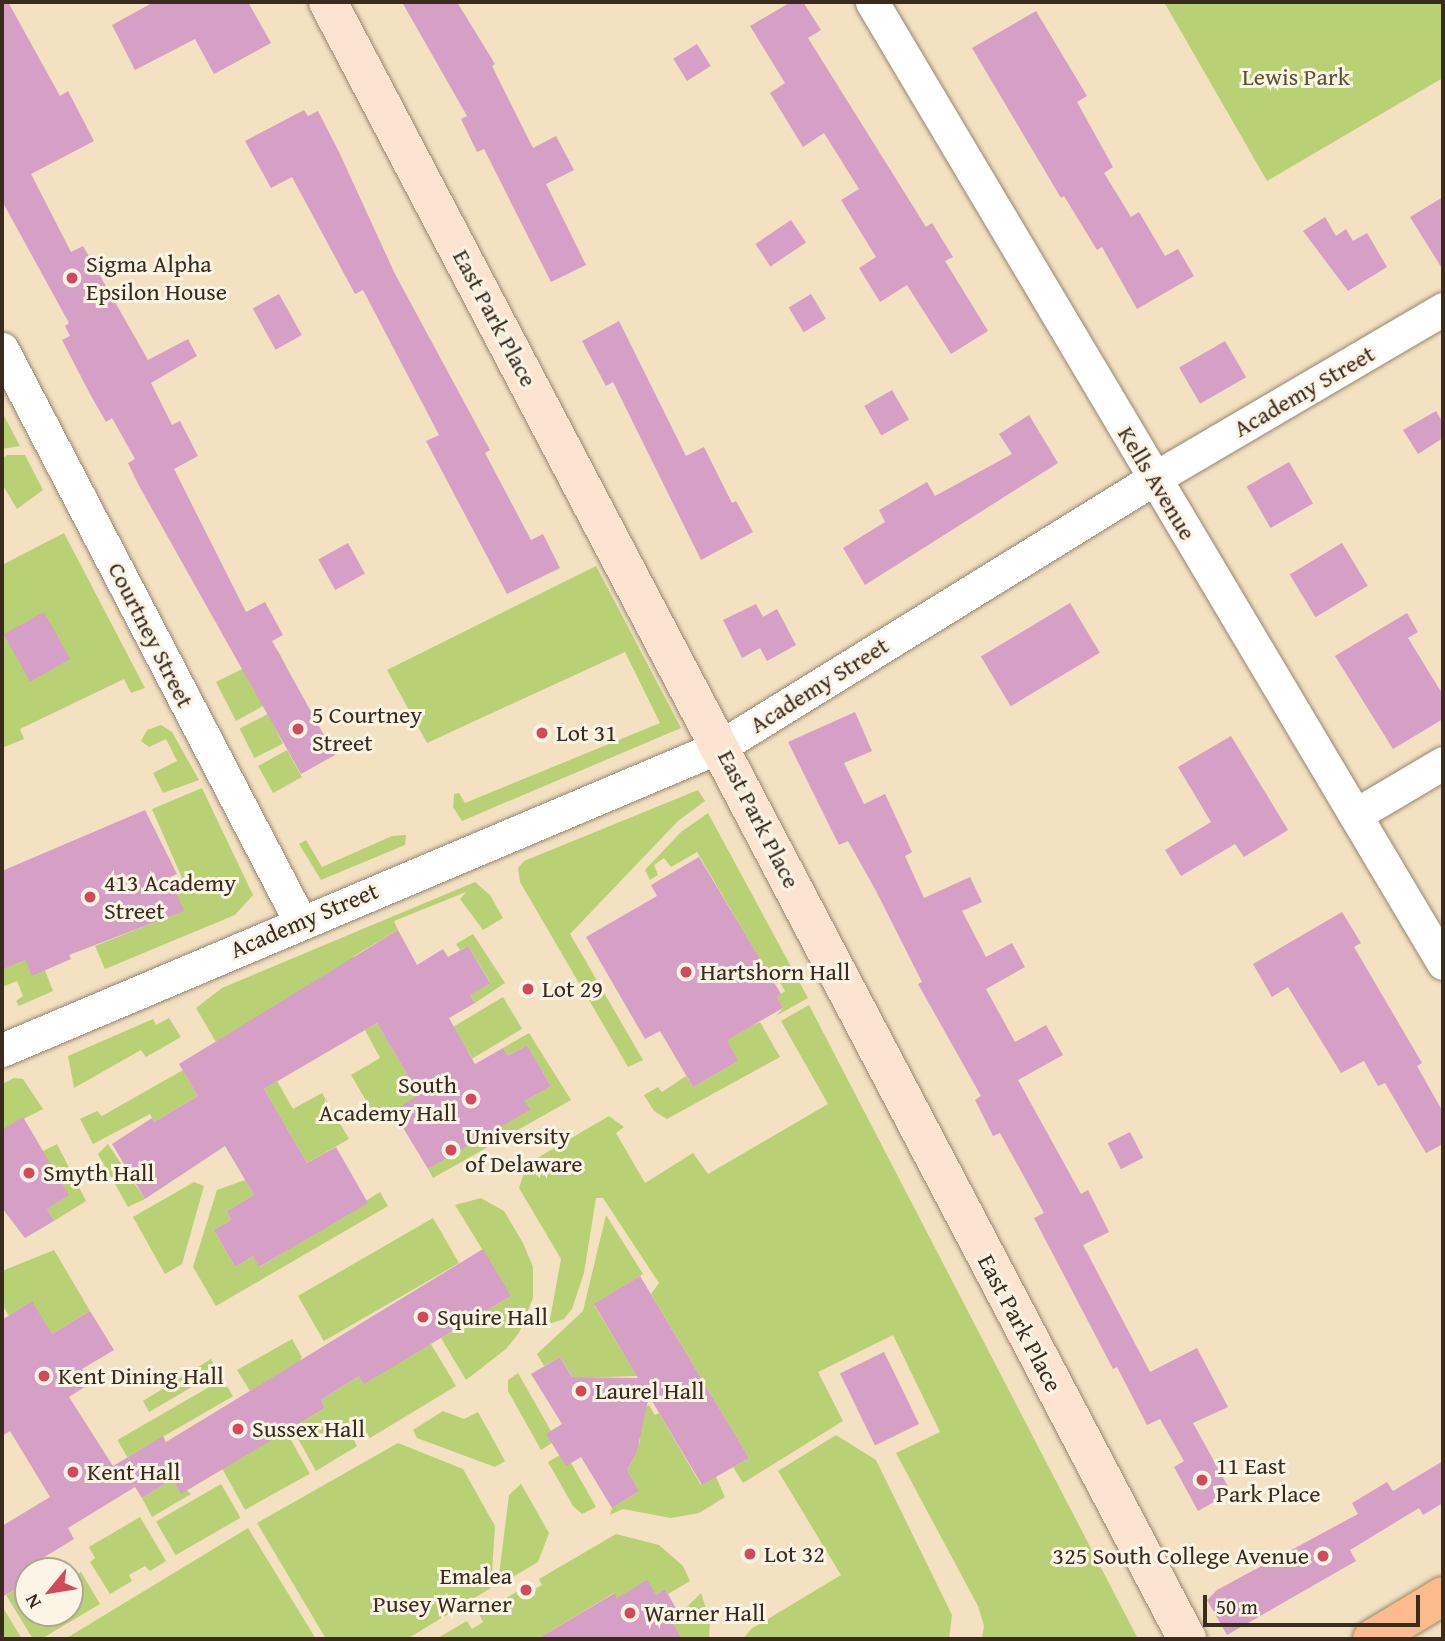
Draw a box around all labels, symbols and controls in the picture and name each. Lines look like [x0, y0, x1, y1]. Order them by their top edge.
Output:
park label: Lewis Park [1242, 63, 1350, 91]
street label: East Park Place [447, 244, 543, 392]
place label: Sigma Alpha Epsilon House [86, 250, 227, 306]
marker: Sigma Alpha Epsilon House [64, 270, 80, 286]
street label: Academy Street [1228, 339, 1380, 443]
street label: Kells Avenue [1112, 421, 1202, 545]
street label: Courtney Street [102, 557, 200, 713]
street label: Academy Street [744, 631, 894, 739]
place label: 5 Courtney Street [312, 701, 422, 757]
place label: Lot 31 [556, 719, 617, 747]
marker: 5 Courtney Street [290, 721, 306, 737]
marker: Lot 31 [534, 725, 550, 741]
street label: East Park Place [712, 745, 806, 893]
place label: 413 Academy Street [104, 869, 236, 925]
street label: Academy Street [226, 876, 382, 964]
marker: 413 Academy Street [82, 889, 98, 905]
place label: Hartshorn Hall [700, 958, 850, 986]
marker: Hartshorn Hall [678, 964, 694, 980]
place label: Lot 29 [542, 975, 603, 1003]
marker: Lot 29 [520, 981, 536, 997]
place label: South Academy Hall [319, 1071, 457, 1127]
marker: South Academy Hall [463, 1091, 479, 1107]
place label: University of Delaware [465, 1122, 583, 1178]
marker: University of Delaware [443, 1142, 459, 1158]
place label: Smyth Hall [43, 1159, 154, 1187]
marker: Smyth Hall [21, 1165, 37, 1181]
street label: East Park Place [972, 1249, 1068, 1397]
place label: Squire Hall [437, 1303, 548, 1331]
marker: Squire Hall [415, 1309, 431, 1325]
place label: Kent Dining Hall [58, 1362, 224, 1390]
marker: Kent Dining Hall [36, 1368, 52, 1384]
place label: Laurel Hall [595, 1377, 705, 1405]
marker: Laurel Hall [573, 1383, 589, 1399]
place label: Sussex Hall [252, 1415, 365, 1443]
marker: Sussex Hall [230, 1421, 246, 1437]
place label: 11 East Park Place [1216, 1452, 1320, 1508]
place label: Kent Hall [87, 1458, 180, 1486]
marker: Kent Hall [65, 1464, 81, 1480]
marker: 11 East Park Place [1194, 1472, 1210, 1488]
place label: Lot 32 [764, 1540, 825, 1568]
place label: 325 South College Avenue [1053, 1542, 1309, 1570]
marker: Lot 32 [742, 1546, 758, 1562]
marker: 325 South College Avenue [1315, 1548, 1331, 1564]
north arrow [14, 1557, 84, 1627]
place label: Emalea Pusey Warner [373, 1562, 512, 1618]
marker: Emalea Pusey Warner [518, 1582, 534, 1598]
scale bar [1207, 1582, 1424, 1626]
text: N [17, 1589, 48, 1614]
text: 50 m [1216, 1591, 1258, 1622]
place label: Warner Hall [644, 1599, 765, 1627]
marker: Warner Hall [622, 1605, 638, 1621]

